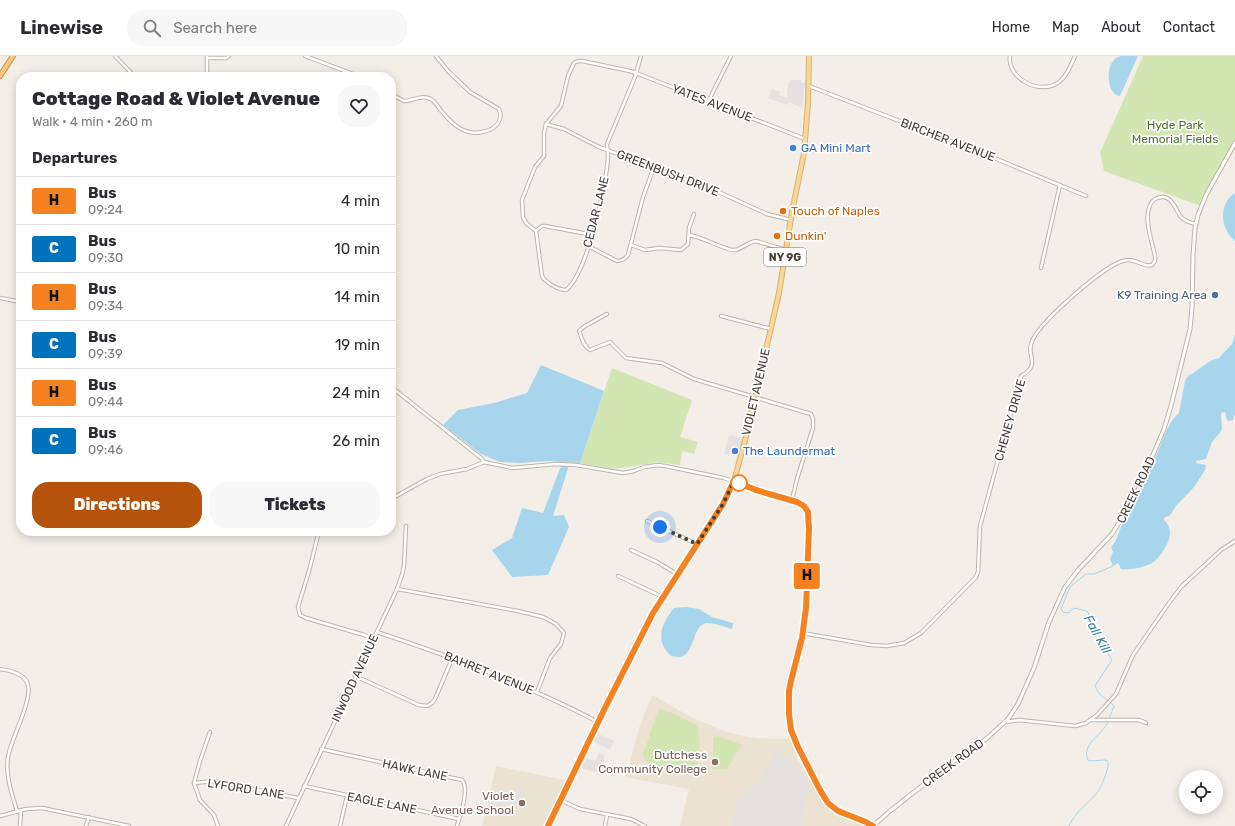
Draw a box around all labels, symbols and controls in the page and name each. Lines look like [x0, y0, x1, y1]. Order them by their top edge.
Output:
search box [127, 10, 407, 46]
text: Linewise [20, 16, 103, 39]
icon: search [141, 17, 163, 39]
text: Search here [173, 19, 257, 37]
text: Home [992, 19, 1030, 36]
text: Map [1052, 19, 1079, 36]
text: About [1101, 19, 1141, 36]
text: Contact [1163, 19, 1215, 36]
street label: YATES AVENUE [670, 81, 754, 125]
button: heart [338, 85, 380, 127]
text: Cottage Road & Violet Avenue [32, 87, 320, 110]
text: Walk · 4 min · 260 m [32, 114, 153, 129]
street label: BIRCHER AVENUE [899, 116, 997, 164]
park label: Hyde Park Memorial Fields [1132, 118, 1218, 146]
place label: GA Mini Mart [801, 141, 871, 155]
marker: GA Mini Mart [788, 143, 798, 153]
street label: GREENBUSH DRIVE [615, 147, 721, 199]
text: Departures [32, 149, 117, 167]
street label: CEDAR LANE [580, 175, 612, 249]
text: Bus [88, 184, 116, 202]
text: H [49, 192, 59, 209]
text: 4 min [341, 192, 380, 210]
text: 09:24 [88, 202, 123, 217]
place label: Touch of Naples [791, 204, 880, 218]
marker: Touch of Naples [778, 206, 788, 216]
place label: Dunkin' [785, 229, 826, 243]
marker: Dunkin' [772, 231, 782, 241]
text: Bus [88, 232, 116, 250]
text: C [49, 240, 59, 257]
text: 10 min [334, 240, 380, 258]
road number: NY 9G [764, 248, 806, 266]
text: 09:30 [88, 250, 123, 265]
text: Bus [88, 280, 116, 298]
text: H [49, 288, 59, 305]
text: 14 min [335, 288, 380, 306]
place label: K9 Training Area [1117, 288, 1207, 302]
marker: K9 Training Area [1210, 290, 1220, 300]
text: 09:34 [88, 298, 123, 313]
text: Bus [88, 328, 116, 346]
text: C [49, 336, 59, 353]
text: 19 min [335, 336, 380, 354]
text: 09:39 [88, 346, 123, 361]
street label: VIOLET AVENUE [739, 347, 773, 437]
text: Bus [88, 376, 116, 394]
street label: CHENEY DRIVE [992, 378, 1028, 462]
text: H [49, 384, 59, 401]
text: 24 min [332, 384, 380, 402]
text: 09:44 [88, 394, 123, 409]
text: Bus [88, 424, 116, 442]
text: C [49, 432, 59, 449]
text: 26 min [332, 432, 380, 450]
text: 09:46 [88, 442, 123, 457]
place label: The Laundermat [743, 444, 835, 458]
marker: The Laundermat [730, 446, 740, 456]
street label: CREEK ROAD [1114, 454, 1158, 526]
unlabelled marker [730, 474, 748, 492]
button: Directions [32, 482, 202, 528]
button: Tickets [210, 482, 380, 528]
your location [650, 517, 670, 537]
line badge: H [794, 563, 820, 589]
text: H [802, 567, 812, 584]
water label: Fall Kill [1081, 612, 1115, 657]
street label: INWOOD AVENUE [329, 632, 381, 724]
street label: BAHRET AVENUE [442, 649, 536, 697]
street label: CREEK ROAD [920, 736, 986, 790]
place label: Dutchess Community College [598, 748, 707, 776]
street label: HAWK LANE [381, 756, 449, 784]
marker: Dutchess Community College [710, 757, 720, 767]
map controls [1179, 770, 1223, 814]
button: locate [1179, 770, 1223, 814]
street label: LYFORD LANE [206, 776, 286, 802]
street label: EAGLE LANE [346, 789, 418, 817]
place label: Violet Avenue School [431, 789, 514, 817]
marker: Violet Avenue School [517, 798, 527, 808]

